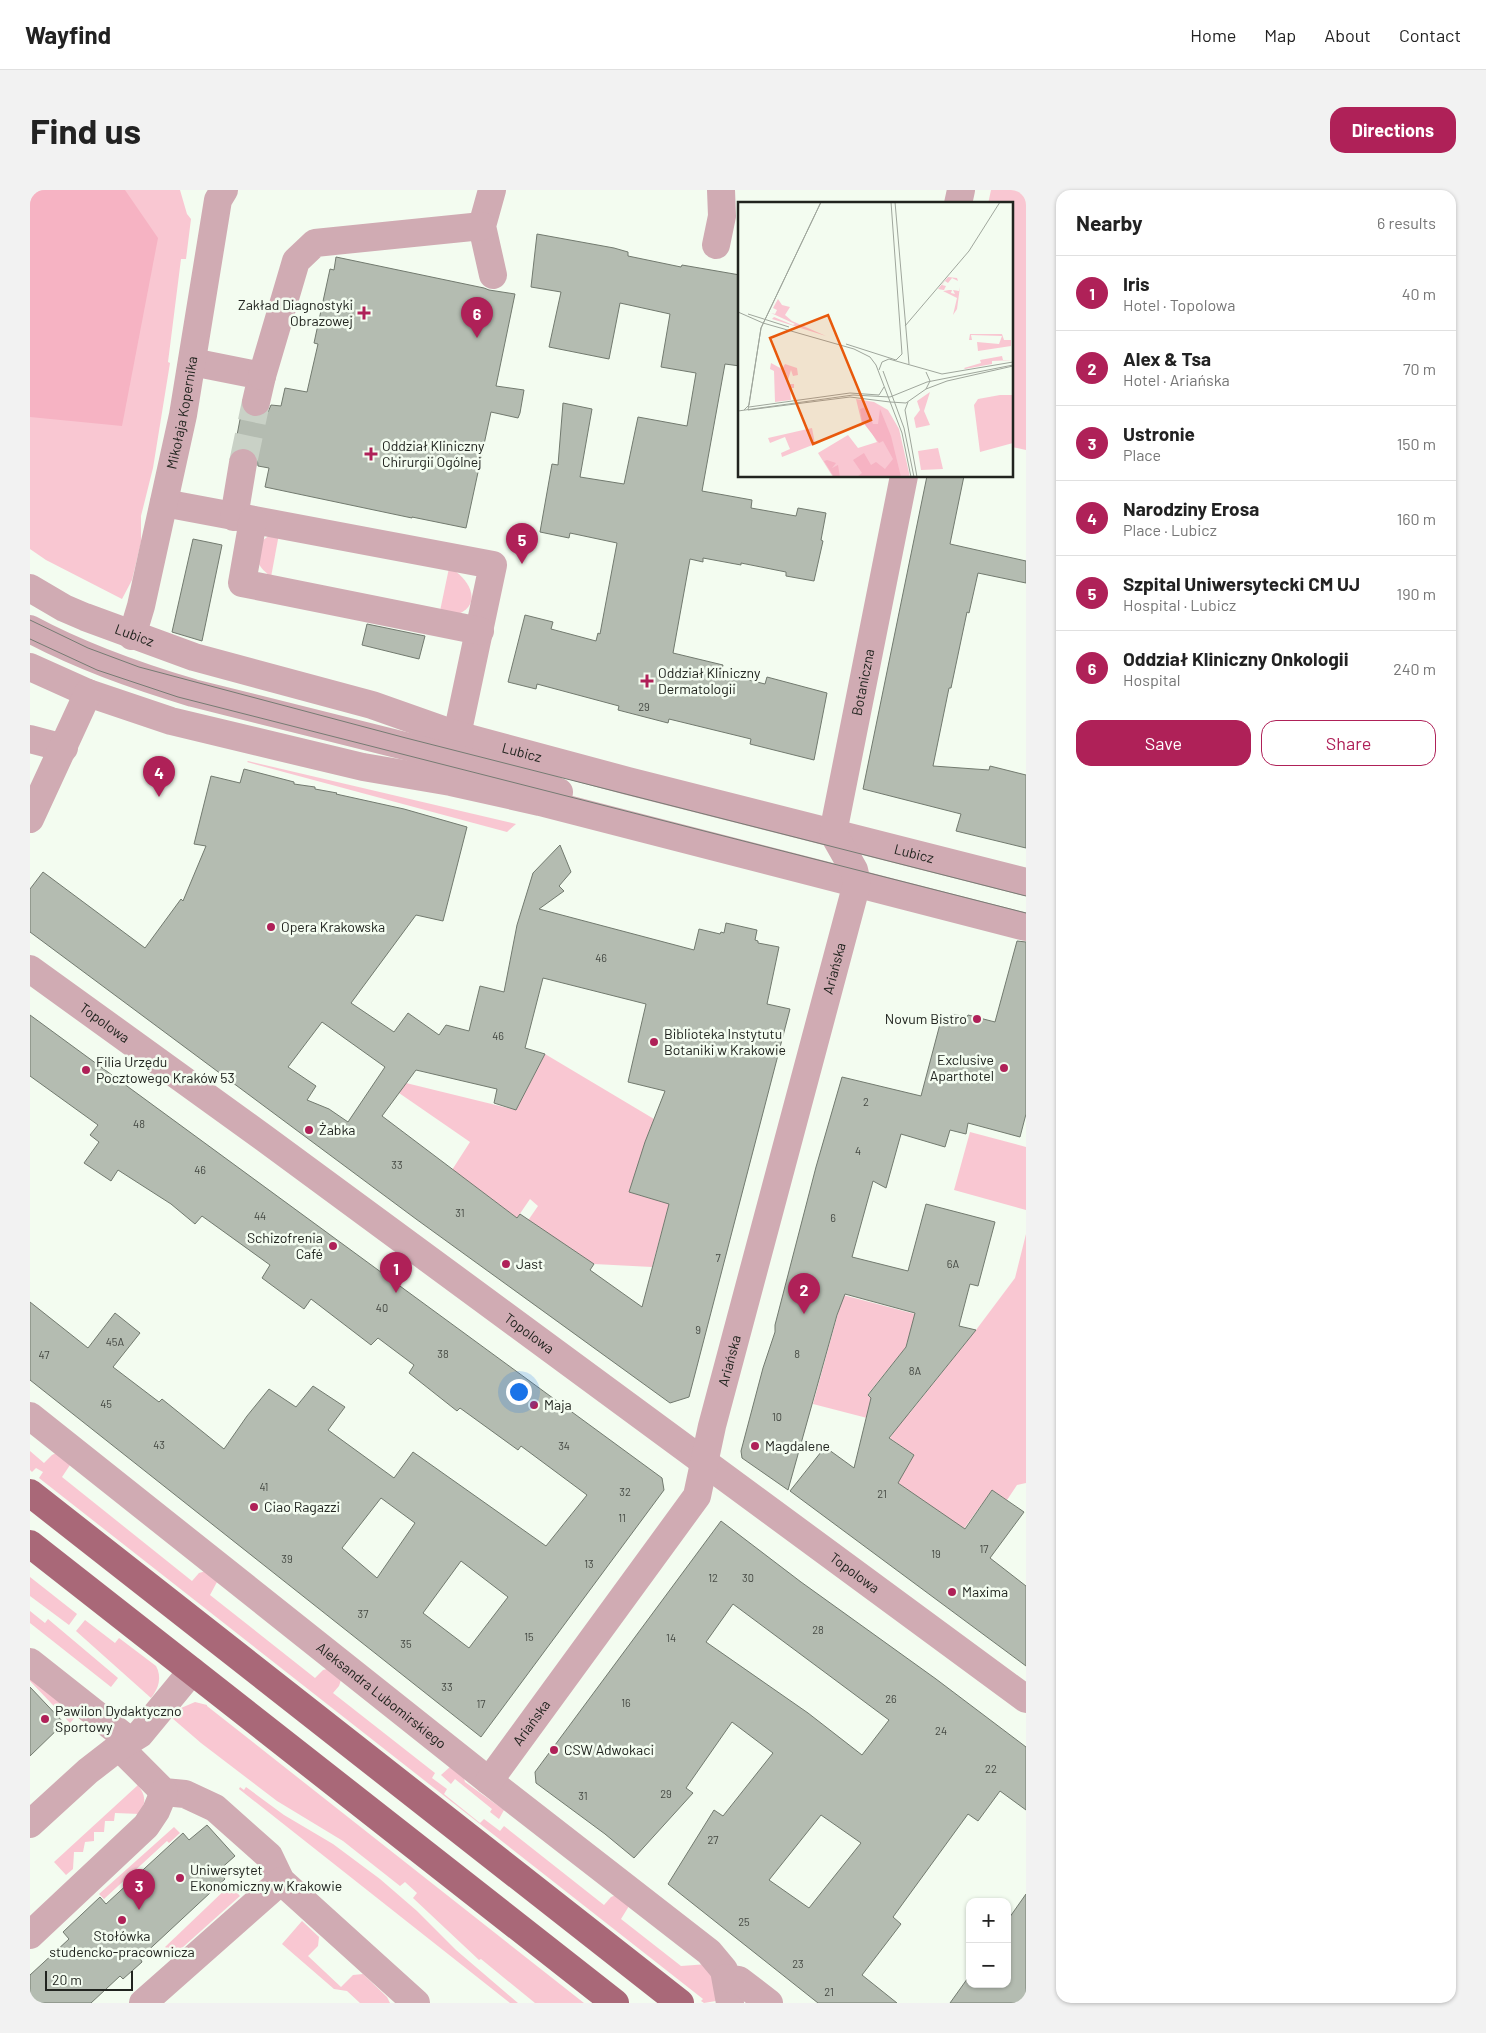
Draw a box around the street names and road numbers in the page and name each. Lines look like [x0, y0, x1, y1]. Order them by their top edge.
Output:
street label: Mikołaja Kopernika [162, 355, 200, 471]
street label: Lubicz [113, 620, 156, 650]
street label: Botaniczna [848, 647, 877, 717]
street label: Lubicz [500, 739, 544, 765]
street label: Lubicz [892, 840, 936, 866]
street label: Ariańska [819, 941, 849, 996]
street label: Topolowa [77, 999, 133, 1046]
street label: Topolowa [501, 1309, 558, 1357]
street label: Ariańska [714, 1333, 744, 1388]
street label: Topolowa [827, 1548, 883, 1596]
street label: Aleksandra Lubomirskiego [313, 1638, 450, 1752]
street label: Ariańska [509, 1696, 553, 1749]

